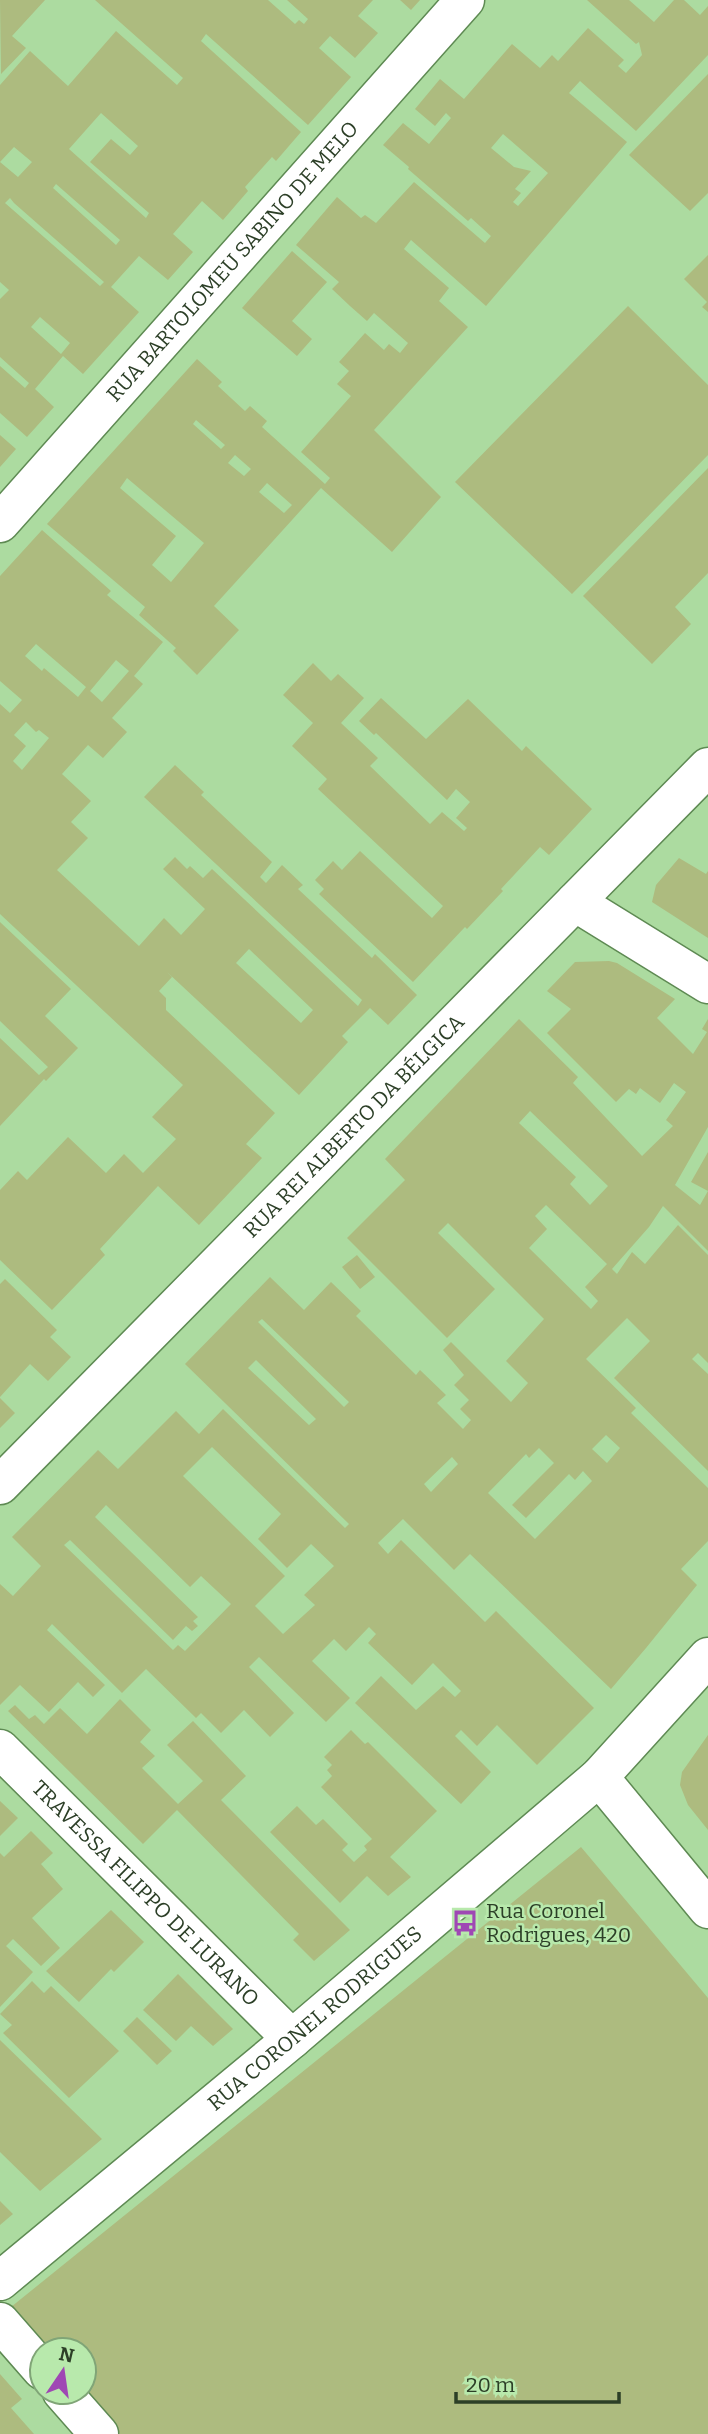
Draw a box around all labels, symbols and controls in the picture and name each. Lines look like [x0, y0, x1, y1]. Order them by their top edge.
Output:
street label: RUA BARTOLOMEU SABINO DE MELO [101, 116, 364, 407]
street label: RUA REI ALBERTO DA BÉLGICA [238, 1009, 470, 1243]
street label: TRAVESSA FILIPPO DE LURANO [26, 1775, 264, 2012]
place label: Rua Coronel Rodrigues, 420 [486, 1898, 631, 1948]
bus stop icon: Rua Coronel Rodrigues, 420 [450, 1908, 480, 1938]
street label: RUA CORONEL RODRIGUES [202, 1921, 428, 2116]
north arrow [28, 2336, 98, 2406]
text: N [57, 2342, 77, 2368]
scale bar [456, 2360, 619, 2404]
text: 20 m [466, 2372, 515, 2398]

